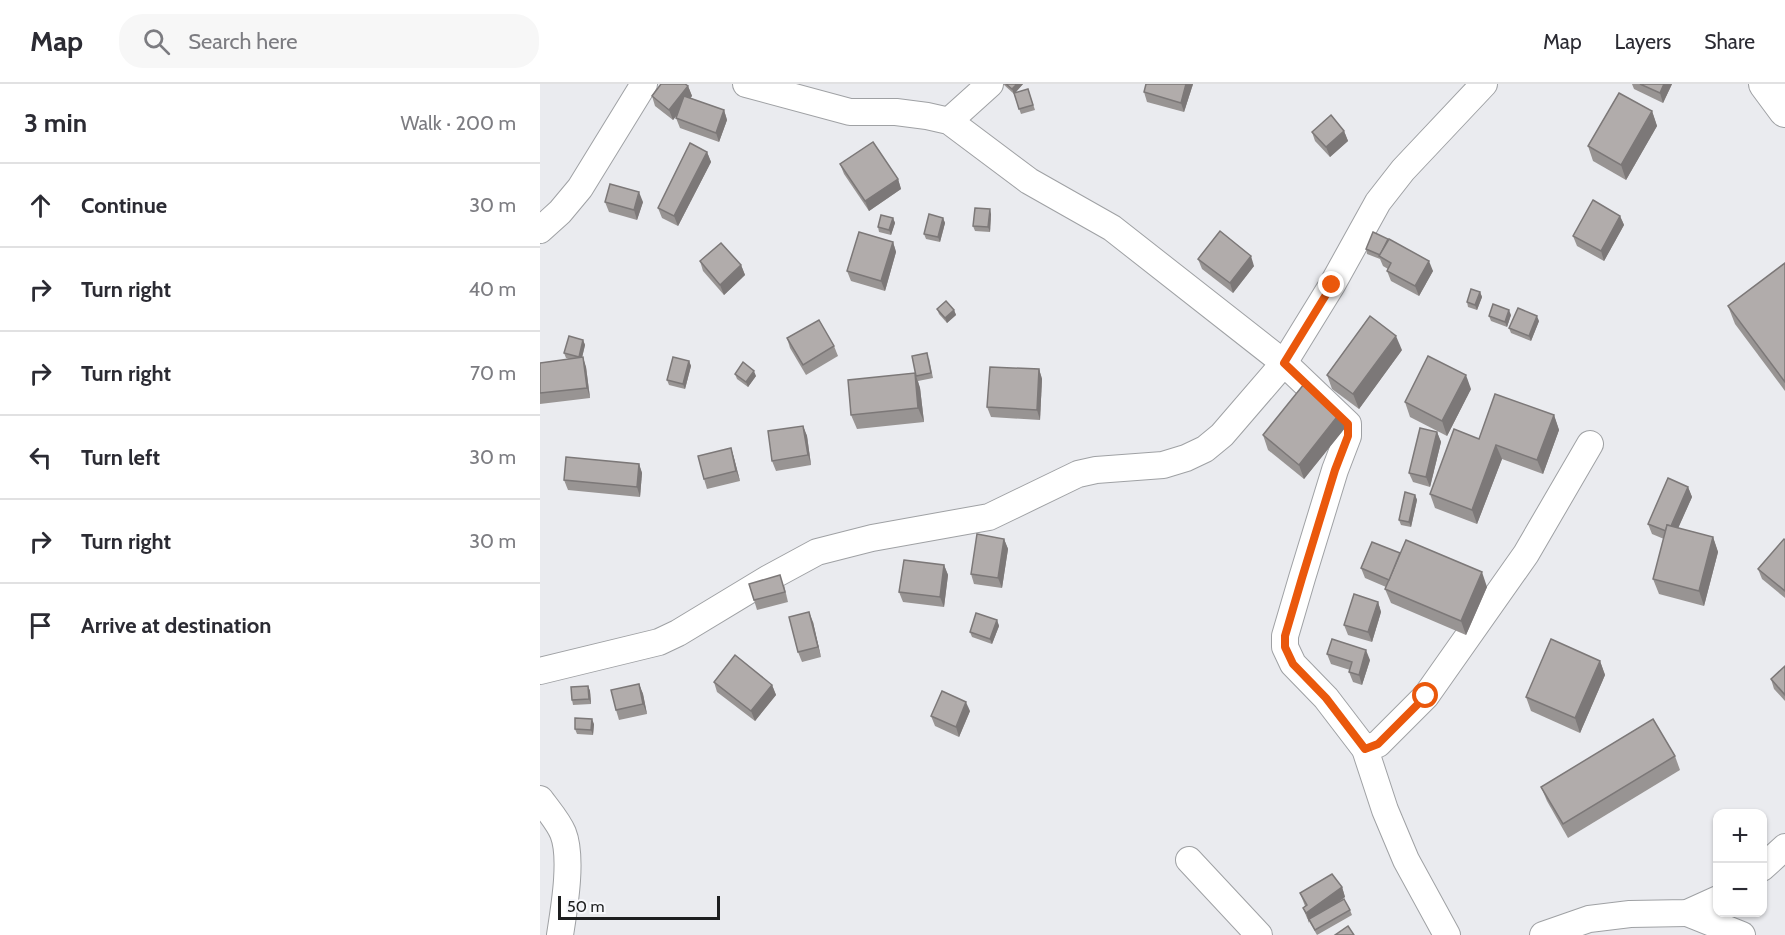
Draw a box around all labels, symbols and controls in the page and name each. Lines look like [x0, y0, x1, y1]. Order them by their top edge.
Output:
search box [119, 14, 539, 68]
text: Map [30, 24, 83, 58]
icon: search [140, 25, 173, 58]
text: Search here [188, 28, 297, 55]
text: Map [1543, 29, 1582, 54]
text: Layers [1615, 29, 1671, 54]
text: Share [1704, 29, 1755, 54]
text: 3 min [24, 107, 87, 139]
text: Walk · 200 m [400, 111, 516, 135]
icon: ahead [24, 189, 57, 222]
text: Continue [81, 192, 167, 219]
text: 30 m [469, 193, 516, 217]
route end [1318, 271, 1344, 297]
icon: right [24, 273, 57, 306]
text: Turn right [81, 276, 171, 303]
text: 40 m [468, 277, 516, 301]
icon: right [24, 357, 57, 390]
text: Turn right [81, 360, 171, 387]
text: 70 m [470, 361, 516, 385]
icon: left [24, 441, 57, 474]
text: Turn left [81, 444, 160, 471]
text: 30 m [469, 445, 516, 469]
icon: right [24, 525, 57, 558]
text: Turn right [81, 528, 171, 555]
text: 30 m [469, 529, 516, 553]
icon: arrive [24, 609, 57, 642]
text: Arrive at destination [81, 612, 271, 639]
route start [1412, 682, 1438, 708]
map controls [1713, 809, 1767, 917]
button: + [1713, 809, 1767, 863]
button: − [1713, 863, 1767, 917]
scale bar [558, 893, 720, 920]
text: 50 m [567, 897, 604, 916]

